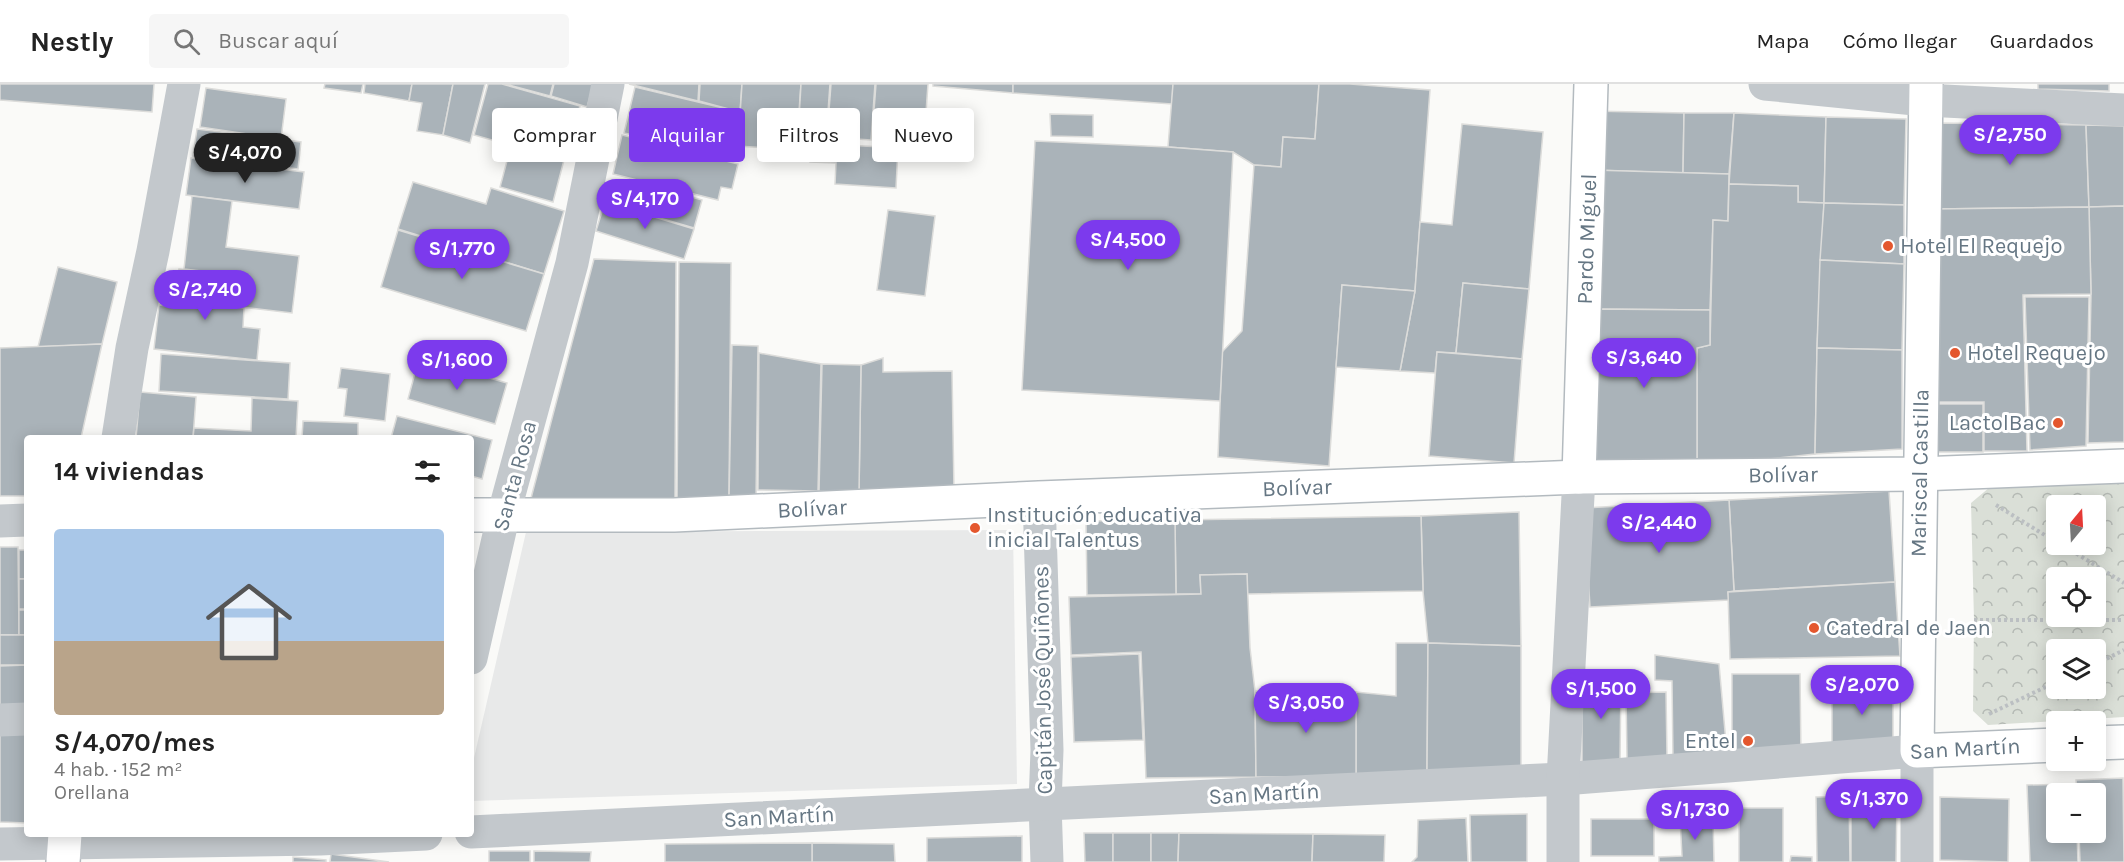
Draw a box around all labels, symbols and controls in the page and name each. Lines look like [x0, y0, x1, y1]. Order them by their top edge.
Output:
search box [149, 14, 569, 68]
text: Nestly [30, 25, 113, 58]
icon: search [170, 25, 203, 58]
text: Buscar aquí [218, 28, 338, 54]
text: Mapa [1756, 29, 1810, 53]
text: Cómo llegar [1843, 29, 1957, 53]
text: Guardados [1990, 29, 2094, 53]
chip: Comprar [492, 108, 617, 162]
chip: Alquilar [629, 108, 745, 162]
chip: Filtros [757, 108, 860, 162]
chip: Nuevo [872, 108, 974, 162]
pin: S/2,750 [1955, 115, 2065, 166]
text: S/2,750 [1973, 123, 2047, 146]
pin: S/4,070 [190, 133, 300, 184]
text: S/4,070 [208, 141, 282, 164]
street label: Pardo Miguel [1572, 173, 1602, 305]
pin: S/4,170 [590, 179, 700, 230]
text: S/4,170 [611, 187, 679, 210]
pin: S/4,500 [1073, 220, 1183, 271]
text: S/4,500 [1090, 228, 1166, 251]
pin: S/1,770 [407, 229, 517, 280]
place label: Hotel El Requejo [1900, 233, 2063, 259]
text: S/1,770 [429, 237, 495, 260]
marker: Hotel El Requejo [1881, 239, 1895, 253]
pin: S/2,740 [150, 270, 260, 321]
text: S/2,740 [168, 278, 242, 301]
pin: S/3,640 [1589, 338, 1699, 389]
pin: S/1,600 [402, 340, 512, 391]
place label: Hotel Requejo [1967, 340, 2106, 366]
text: S/3,640 [1606, 346, 1682, 369]
marker: Hotel Requejo [1948, 346, 1962, 360]
text: S/1,600 [421, 348, 493, 371]
street label: Mariscal Castilla [1906, 389, 1934, 557]
place label: LactolBac [1949, 410, 2046, 436]
marker: LactolBac [2051, 416, 2065, 430]
street label: Santa Rosa [488, 418, 542, 534]
icon: filters [411, 455, 444, 488]
text: 14 viviendas [54, 456, 204, 487]
street label: Bolívar [1748, 461, 1818, 489]
street label: Bolívar [1262, 474, 1332, 502]
street label: Bolívar [777, 494, 847, 524]
north arrow [2046, 495, 2106, 555]
map controls [2046, 495, 2106, 843]
place label: Institución educativa inicial Talentus [987, 502, 1202, 553]
pin: S/2,440 [1604, 503, 1714, 554]
text: S/2,440 [1621, 511, 1697, 534]
marker: Institución educativa inicial Talentus [968, 521, 982, 535]
street label: Capitán José Quiñones [1028, 566, 1058, 794]
button: locate [2046, 567, 2106, 627]
icon: home [195, 568, 303, 676]
place label: Catedral de Jaen [1826, 615, 1991, 641]
marker: Catedral de Jaen [1807, 621, 1821, 635]
button: layers [2046, 639, 2106, 699]
pin: S/2,070 [1807, 665, 1917, 716]
pin: S/1,500 [1546, 669, 1656, 720]
text: S/2,070 [1825, 673, 1899, 696]
text: S/1,500 [1565, 677, 1637, 700]
pin: S/3,050 [1251, 683, 1361, 734]
text: S/3,050 [1268, 691, 1344, 714]
button: + [2046, 711, 2106, 771]
text: S/4,070/mes [54, 727, 215, 758]
place label: Entel [1685, 728, 1736, 754]
street label: San Martín [1909, 733, 2021, 765]
marker: Entel [1741, 734, 1755, 748]
text: 4 hab. · 152 m² [54, 758, 182, 781]
street label: San Martín [1208, 778, 1320, 810]
pin: S/1,370 [1819, 779, 1929, 830]
text: Orellana [54, 781, 130, 804]
button: − [2046, 783, 2106, 843]
text: S/1,370 [1839, 787, 1909, 810]
pin: S/1,730 [1640, 790, 1750, 841]
text: S/1,730 [1660, 798, 1730, 821]
street label: San Martín [723, 801, 835, 833]

